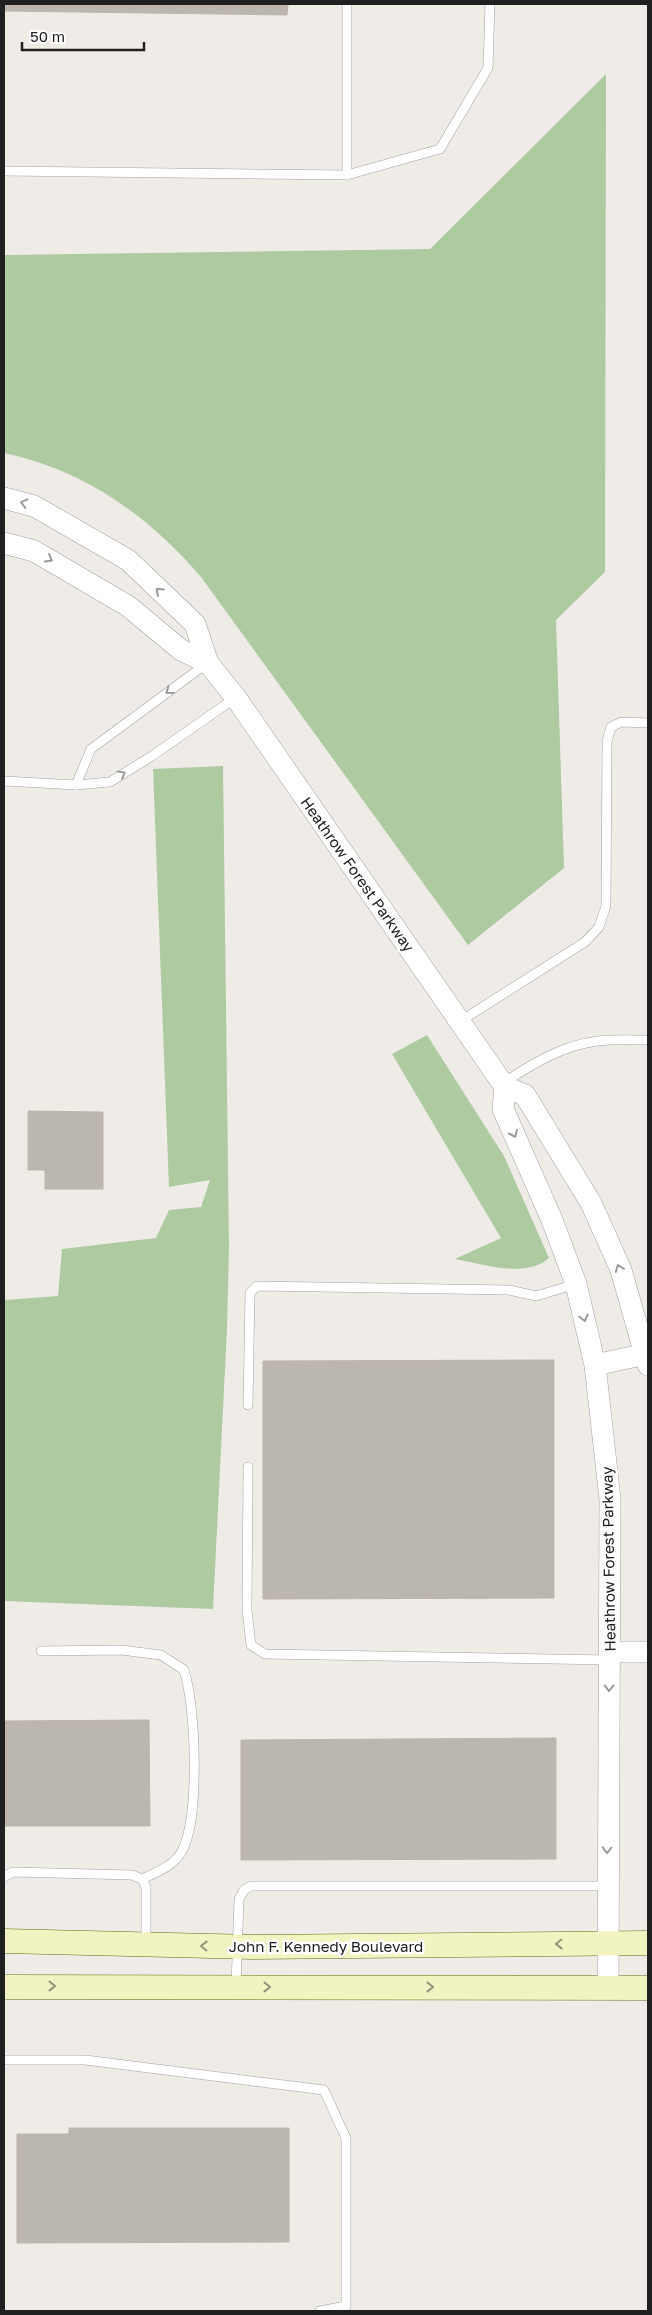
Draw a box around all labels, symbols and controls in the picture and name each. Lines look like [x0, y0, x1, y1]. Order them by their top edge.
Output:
scale bar [22, 20, 145, 52]
text: 50 m [30, 27, 65, 45]
one-way arrow [20, 499, 29, 509]
one-way arrow [44, 553, 53, 563]
one-way arrow [156, 588, 165, 597]
one-way arrow [166, 686, 175, 694]
one-way arrow [117, 771, 126, 781]
street label: Heathrow Forest Parkway [298, 793, 419, 955]
one-way arrow [507, 1129, 518, 1138]
one-way arrow [615, 1264, 626, 1273]
one-way arrow [578, 1313, 589, 1322]
street label: Heathrow Forest Parkway [597, 1466, 619, 1652]
one-way arrow [604, 1684, 614, 1692]
one-way arrow [602, 1847, 612, 1855]
street label: John F. Kennedy Boulevard [229, 1937, 423, 1955]
one-way arrow [554, 1939, 562, 1949]
one-way arrow [199, 1940, 207, 1951]
one-way arrow [49, 1981, 57, 1991]
one-way arrow [264, 1982, 272, 1992]
one-way arrow [426, 1982, 434, 1992]

